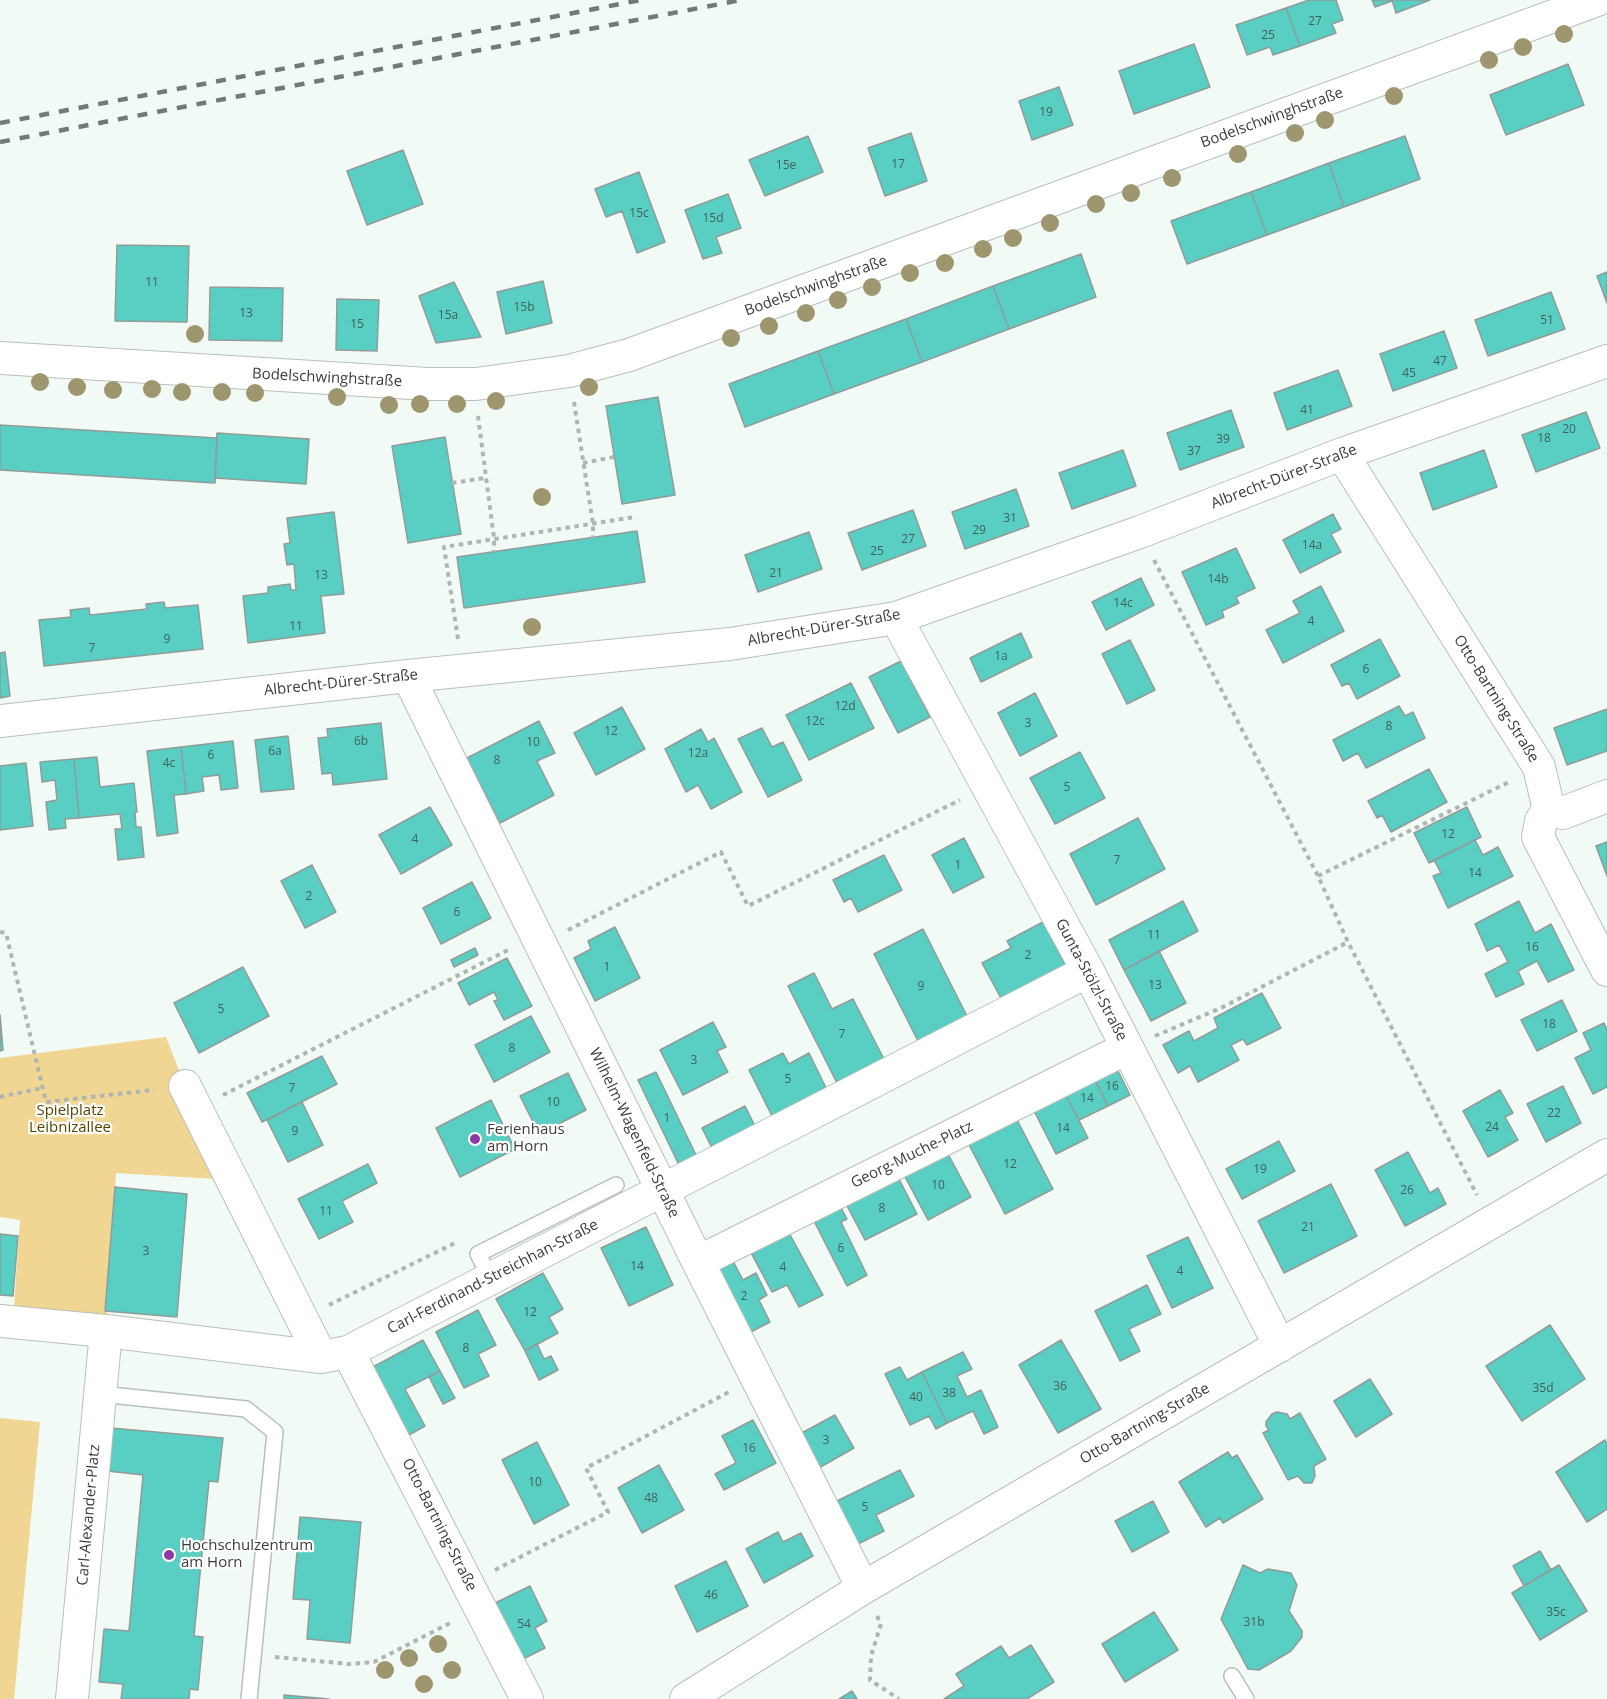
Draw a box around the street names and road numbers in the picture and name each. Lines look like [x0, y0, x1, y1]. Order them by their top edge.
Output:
street label: Bodelschwinghstraße [1198, 84, 1346, 152]
street label: Bodelschwinghstraße [742, 252, 890, 320]
street label: Bodelschwinghstraße [251, 365, 403, 391]
street label: Albrecht-Dürer-Straße [1208, 441, 1360, 513]
street label: Albrecht-Dürer-Straße [746, 606, 902, 650]
street label: Otto-Bartning-Straße [1450, 632, 1542, 766]
street label: Albrecht-Dürer-Straße [263, 666, 419, 700]
street label: Gunta-Stölzl-Straße [1051, 916, 1131, 1044]
street label: Wilhelm-Wagenfeld-Straße [585, 1045, 683, 1221]
street label: Georg-Muche-Platz [848, 1118, 976, 1192]
street label: Carl-Ferdinand-Streichhan-Straße [385, 1216, 601, 1338]
street label: Otto-Bartning-Straße [1077, 1380, 1213, 1468]
street label: Carl-Alexander-Platz [74, 1444, 104, 1586]
street label: Otto-Bartning-Straße [398, 1456, 480, 1594]

